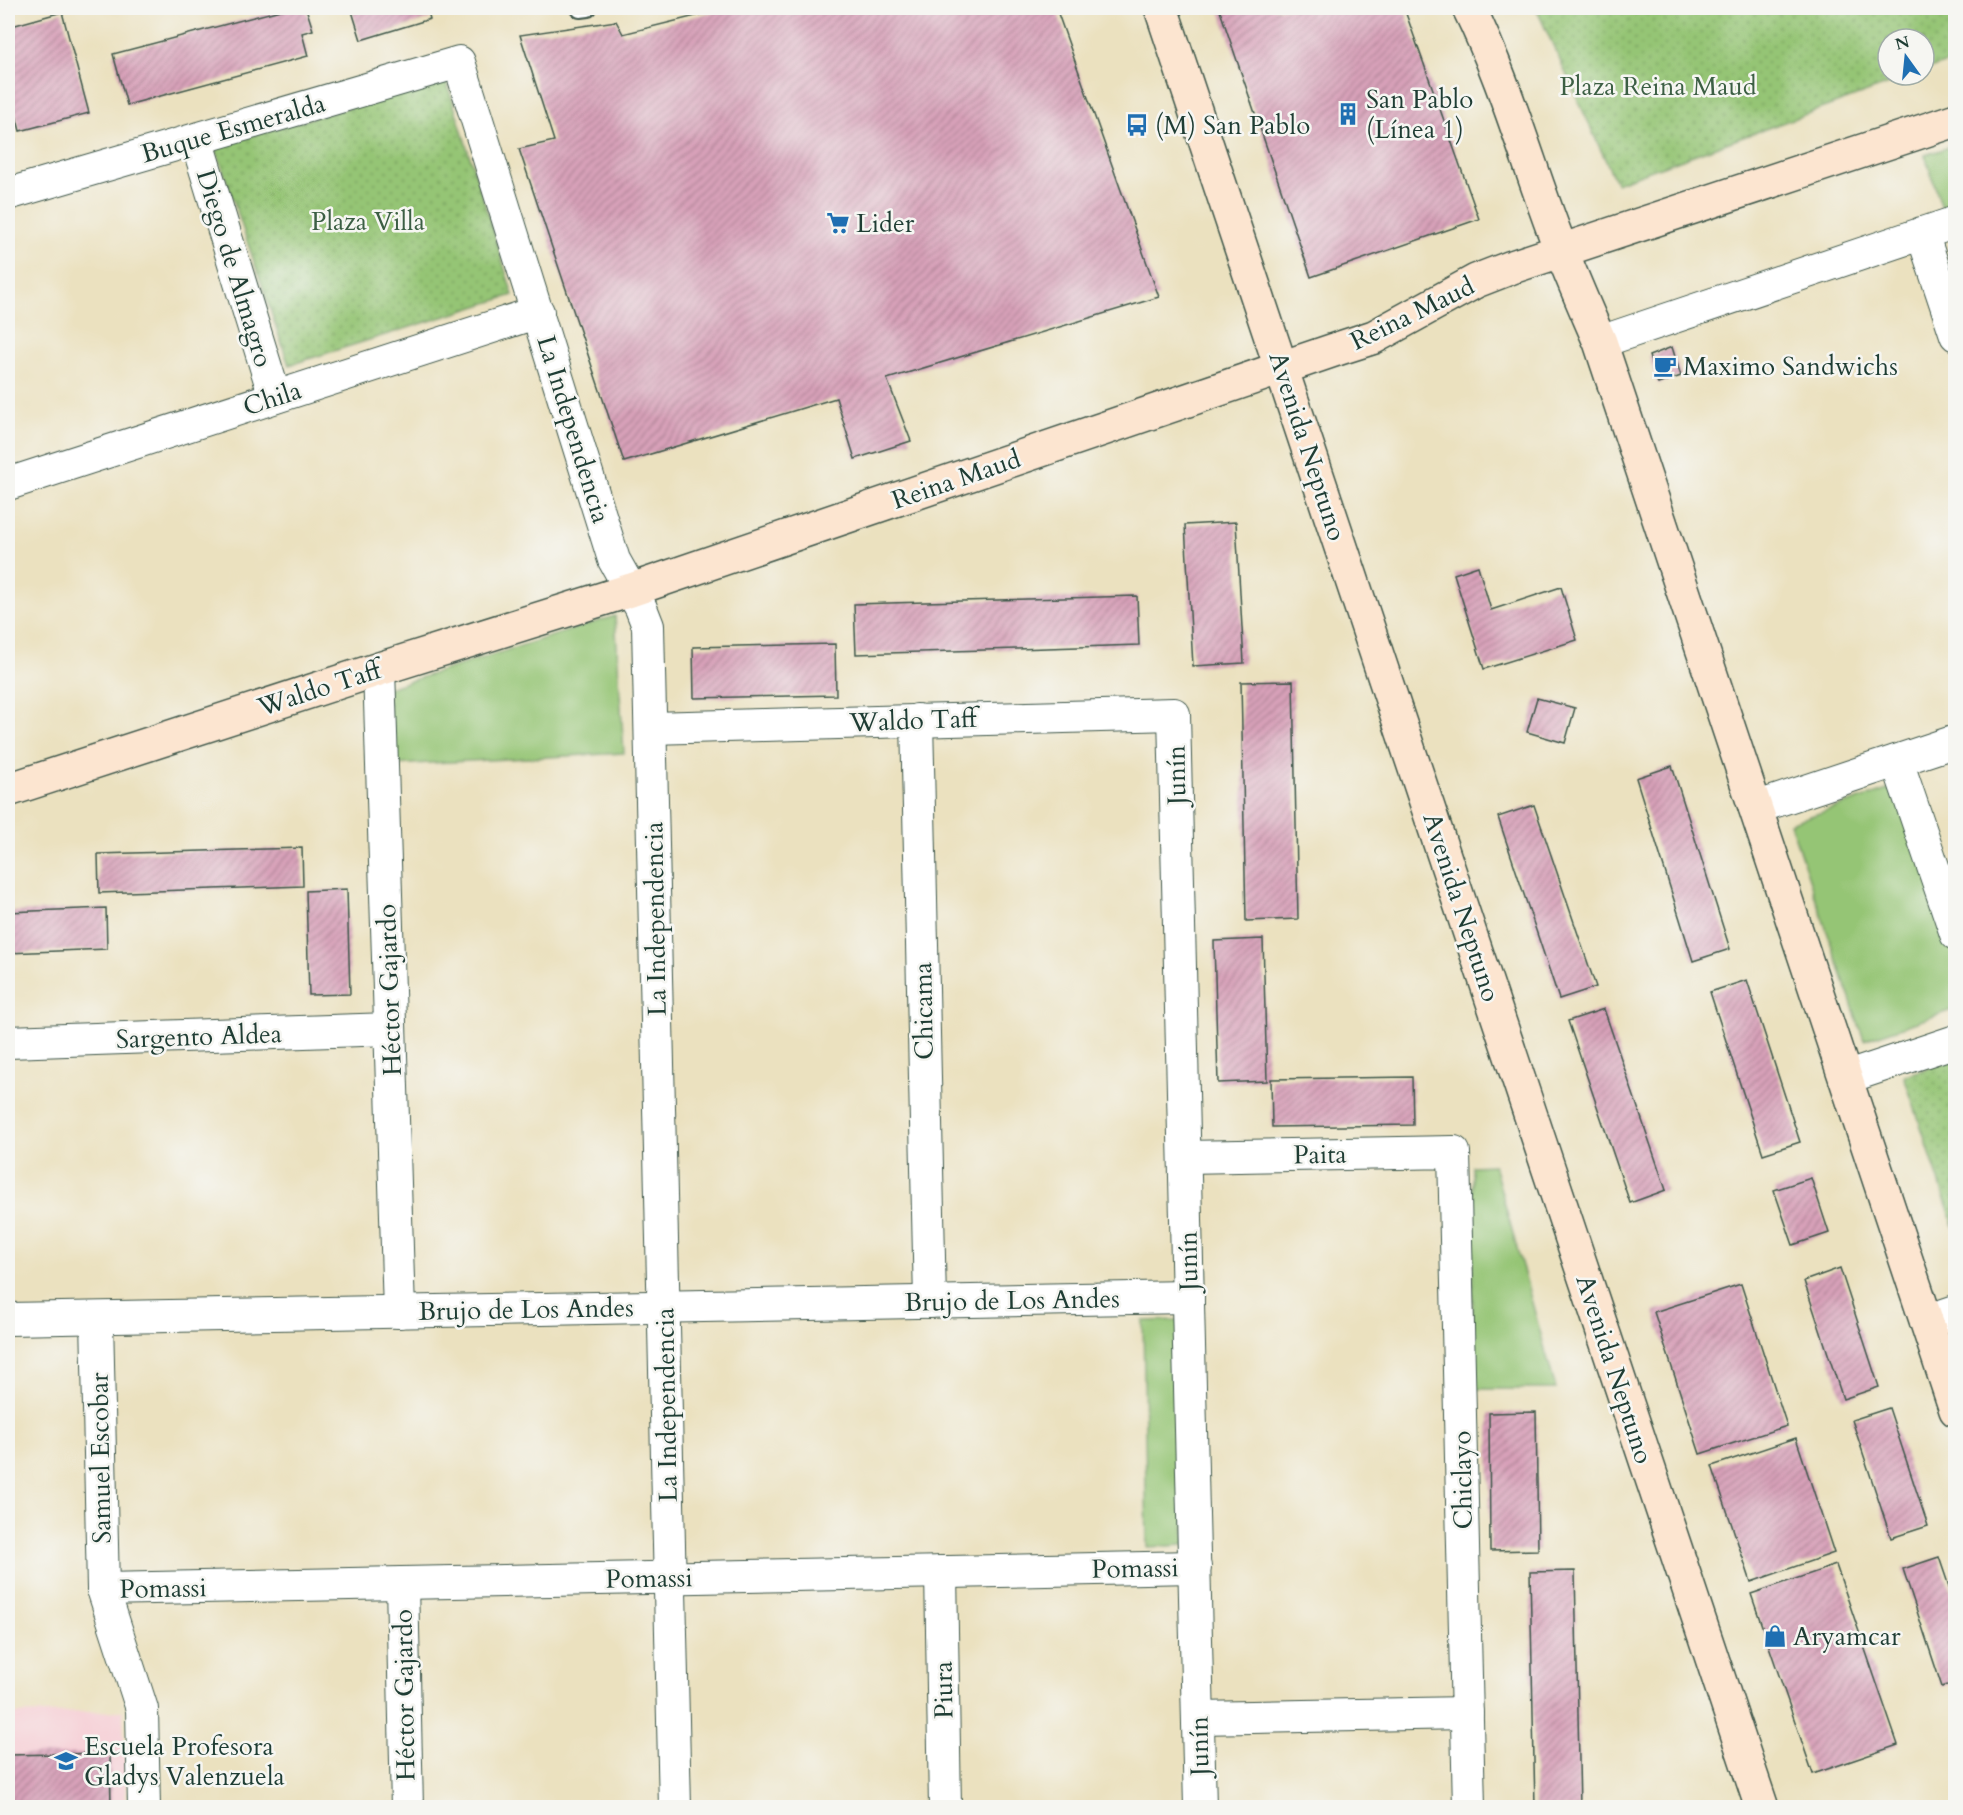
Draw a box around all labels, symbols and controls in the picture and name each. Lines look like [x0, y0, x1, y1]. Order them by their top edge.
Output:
north arrow [1876, 27, 1936, 87]
text: N [1893, 31, 1912, 56]
park label: Plaza Reina Maud [1559, 69, 1757, 104]
place label: San Pablo (Línea 1) [1366, 82, 1473, 147]
street label: Buque Esmeralda [137, 85, 329, 171]
building icon: San Pablo (Línea 1) [1335, 101, 1361, 127]
place label: (M) San Pablo [1155, 108, 1310, 143]
bus stop icon: (M) San Pablo [1124, 112, 1150, 138]
street label: Diego de Almagro [188, 165, 281, 371]
park label: Plaza Villa [311, 204, 425, 239]
place label: Lider [856, 206, 915, 241]
supermarket icon: Lider [825, 210, 851, 236]
street label: Reina Maud [1344, 268, 1480, 359]
street label: La Independencia [528, 331, 619, 527]
street label: Avenida Neptuno [1260, 347, 1355, 545]
place label: Maximo Sandwichs [1683, 349, 1898, 384]
cafe icon: Maximo Sandwichs [1652, 353, 1678, 379]
street label: Chila [239, 373, 306, 424]
street label: Reina Maud [887, 441, 1025, 518]
street label: Waldo Taff [252, 651, 389, 725]
street label: Waldo Taff [848, 701, 982, 740]
street label: Junín [1158, 745, 1195, 809]
street label: Avenida Neptuno [1414, 808, 1509, 1006]
street label: La Independencia [636, 821, 675, 1017]
street label: Héctor Gajardo [369, 903, 410, 1076]
street label: Chicama [905, 962, 942, 1060]
street label: Sargento Aldea [115, 1016, 283, 1057]
street label: Paita [1293, 1137, 1347, 1172]
street label: Junín [1170, 1231, 1207, 1295]
street label: Avenida Neptuno [1567, 1270, 1662, 1468]
street label: Brujo de Los Andes [904, 1281, 1120, 1320]
street label: Brujo de Los Andes [418, 1290, 634, 1329]
street label: La Independencia [647, 1307, 686, 1503]
street label: Samuel Escobar [81, 1372, 119, 1544]
street label: Chiclayo [1444, 1430, 1481, 1530]
street label: Pomassi [1091, 1550, 1179, 1587]
street label: Pomassi [605, 1560, 693, 1597]
street label: Pomassi [119, 1570, 207, 1607]
street label: Héctor Gajardo [386, 1609, 423, 1781]
place label: Aryamcar [1793, 1619, 1901, 1654]
shop icon: Aryamcar [1762, 1623, 1788, 1649]
street label: Piura [925, 1661, 962, 1719]
street label: Junín [1181, 1716, 1218, 1780]
place label: Escuela Profesora Gladys Valenzuela [84, 1729, 285, 1794]
school or university icon: Escuela Profesora Gladys Valenzuela [53, 1748, 79, 1774]

